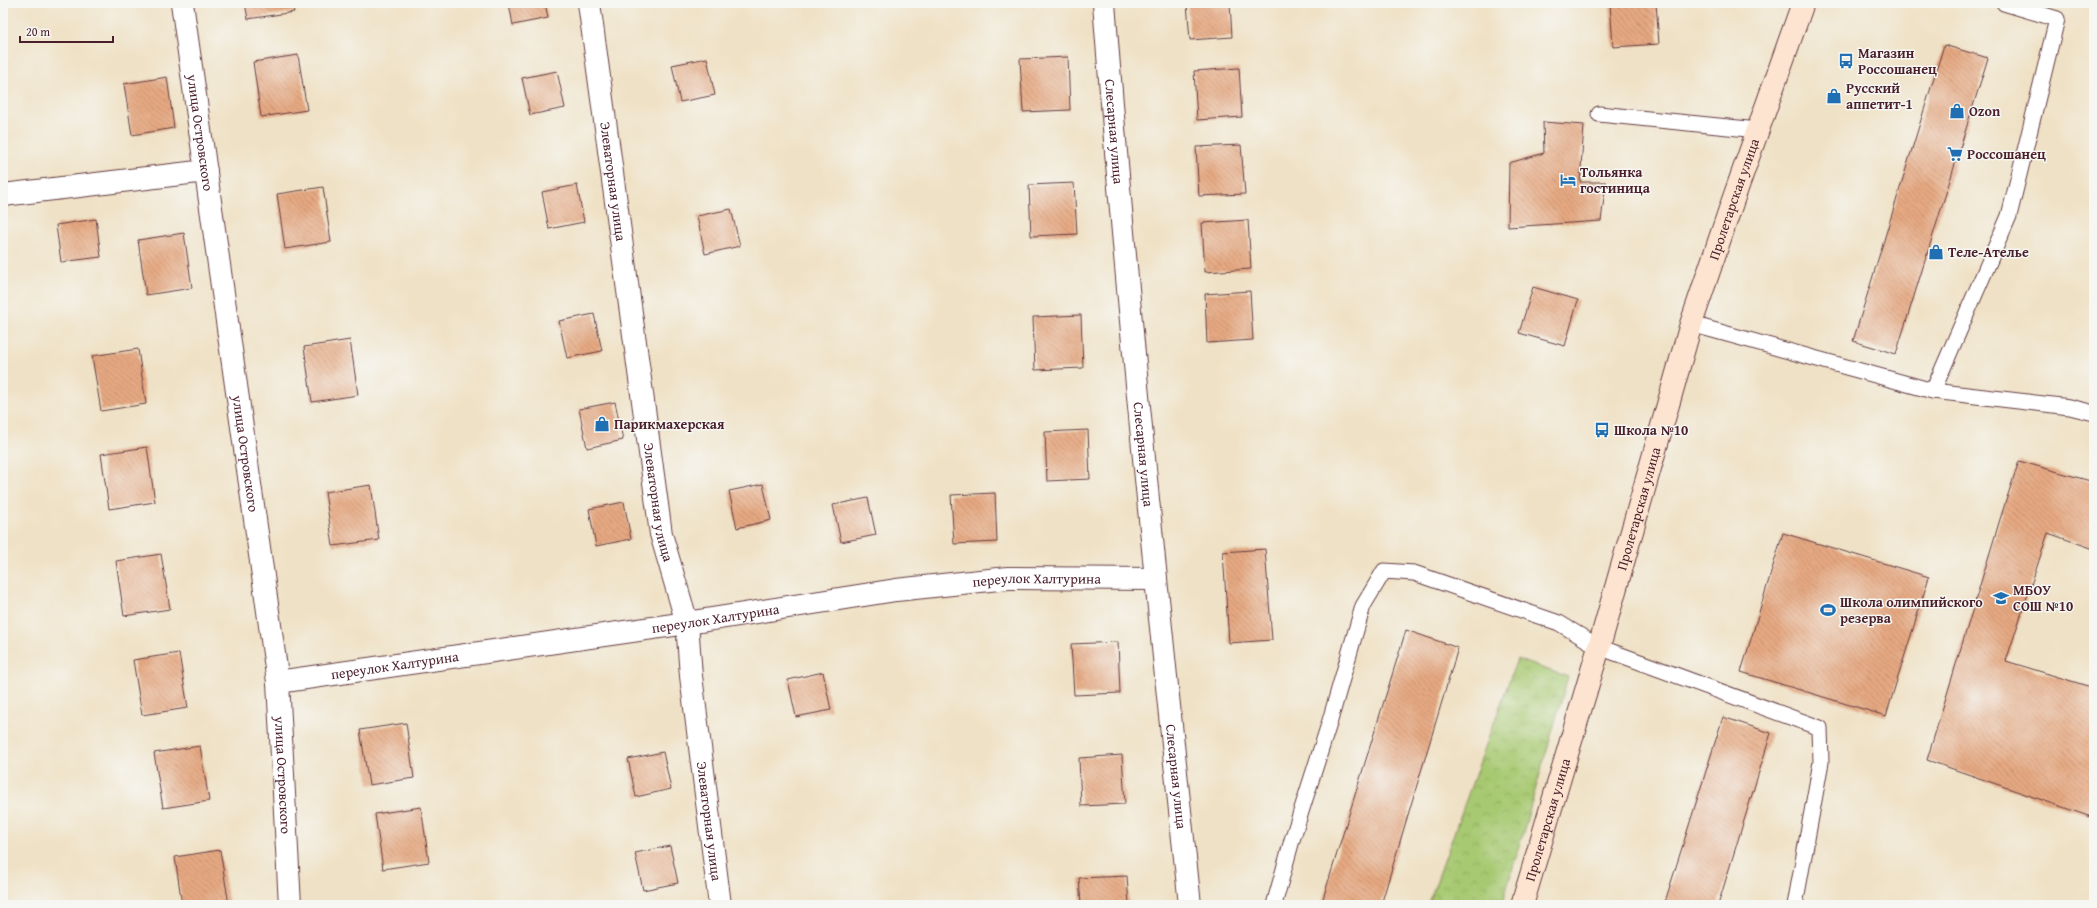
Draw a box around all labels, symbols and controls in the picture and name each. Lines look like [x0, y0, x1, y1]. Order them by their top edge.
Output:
scale bar [20, 18, 113, 44]
text: 20 m [26, 23, 50, 40]
place label: Магазин Россошанец [1858, 43, 1937, 79]
bus stop icon: Магазин Россошанец [1837, 52, 1855, 70]
street label: улица Островского [182, 72, 218, 192]
street label: Слесарная улица [1100, 78, 1129, 185]
place label: Русский аппетит-1 [1846, 78, 1913, 114]
shop icon: Русский аппетит-1 [1825, 87, 1843, 105]
place label: Ozon [1969, 101, 2001, 121]
shop icon: Ozon [1948, 102, 1966, 120]
street label: Элеваторная улица [595, 121, 631, 243]
street label: Пролетарская улица [1703, 135, 1764, 263]
place label: Россошанец [1967, 144, 2046, 164]
supermarket icon: Россошанец [1946, 145, 1964, 163]
place label: Тольянка гостиница [1580, 162, 1651, 198]
hotel icon: Тольянка гостиница [1559, 171, 1577, 189]
place label: Теле-Ателье [1948, 242, 2029, 262]
shop icon: Теле-Ателье [1927, 243, 1945, 261]
street label: улица Островского [227, 393, 264, 513]
street label: Слесарная улица [1129, 401, 1159, 508]
place label: Парикмахерская [614, 414, 725, 434]
shop icon: Парикмахерская [593, 415, 611, 433]
place label: Школа №10 [1614, 420, 1688, 440]
bus stop icon: Школа №10 [1593, 421, 1611, 439]
street label: Элеваторная улица [639, 442, 679, 564]
street label: Пролетарская улица [1611, 444, 1666, 573]
street label: переулок Халтурина [971, 568, 1101, 592]
place label: МБОУ СОШ №10 [2013, 580, 2073, 616]
school or university icon: МБОУ СОШ №10 [1992, 589, 2010, 607]
place label: Школа олимпийского резерва [1840, 592, 1983, 628]
street label: переулок Халтурина [650, 599, 781, 638]
sports icon: Школа олимпийского резерва [1819, 601, 1837, 619]
street label: переулок Халтурина [330, 646, 460, 684]
street label: улица Островского [270, 715, 296, 834]
street label: Слесарная улица [1161, 723, 1192, 830]
street label: Пролетарская улица [1520, 756, 1575, 884]
street label: Элеваторная улица [692, 760, 727, 882]

